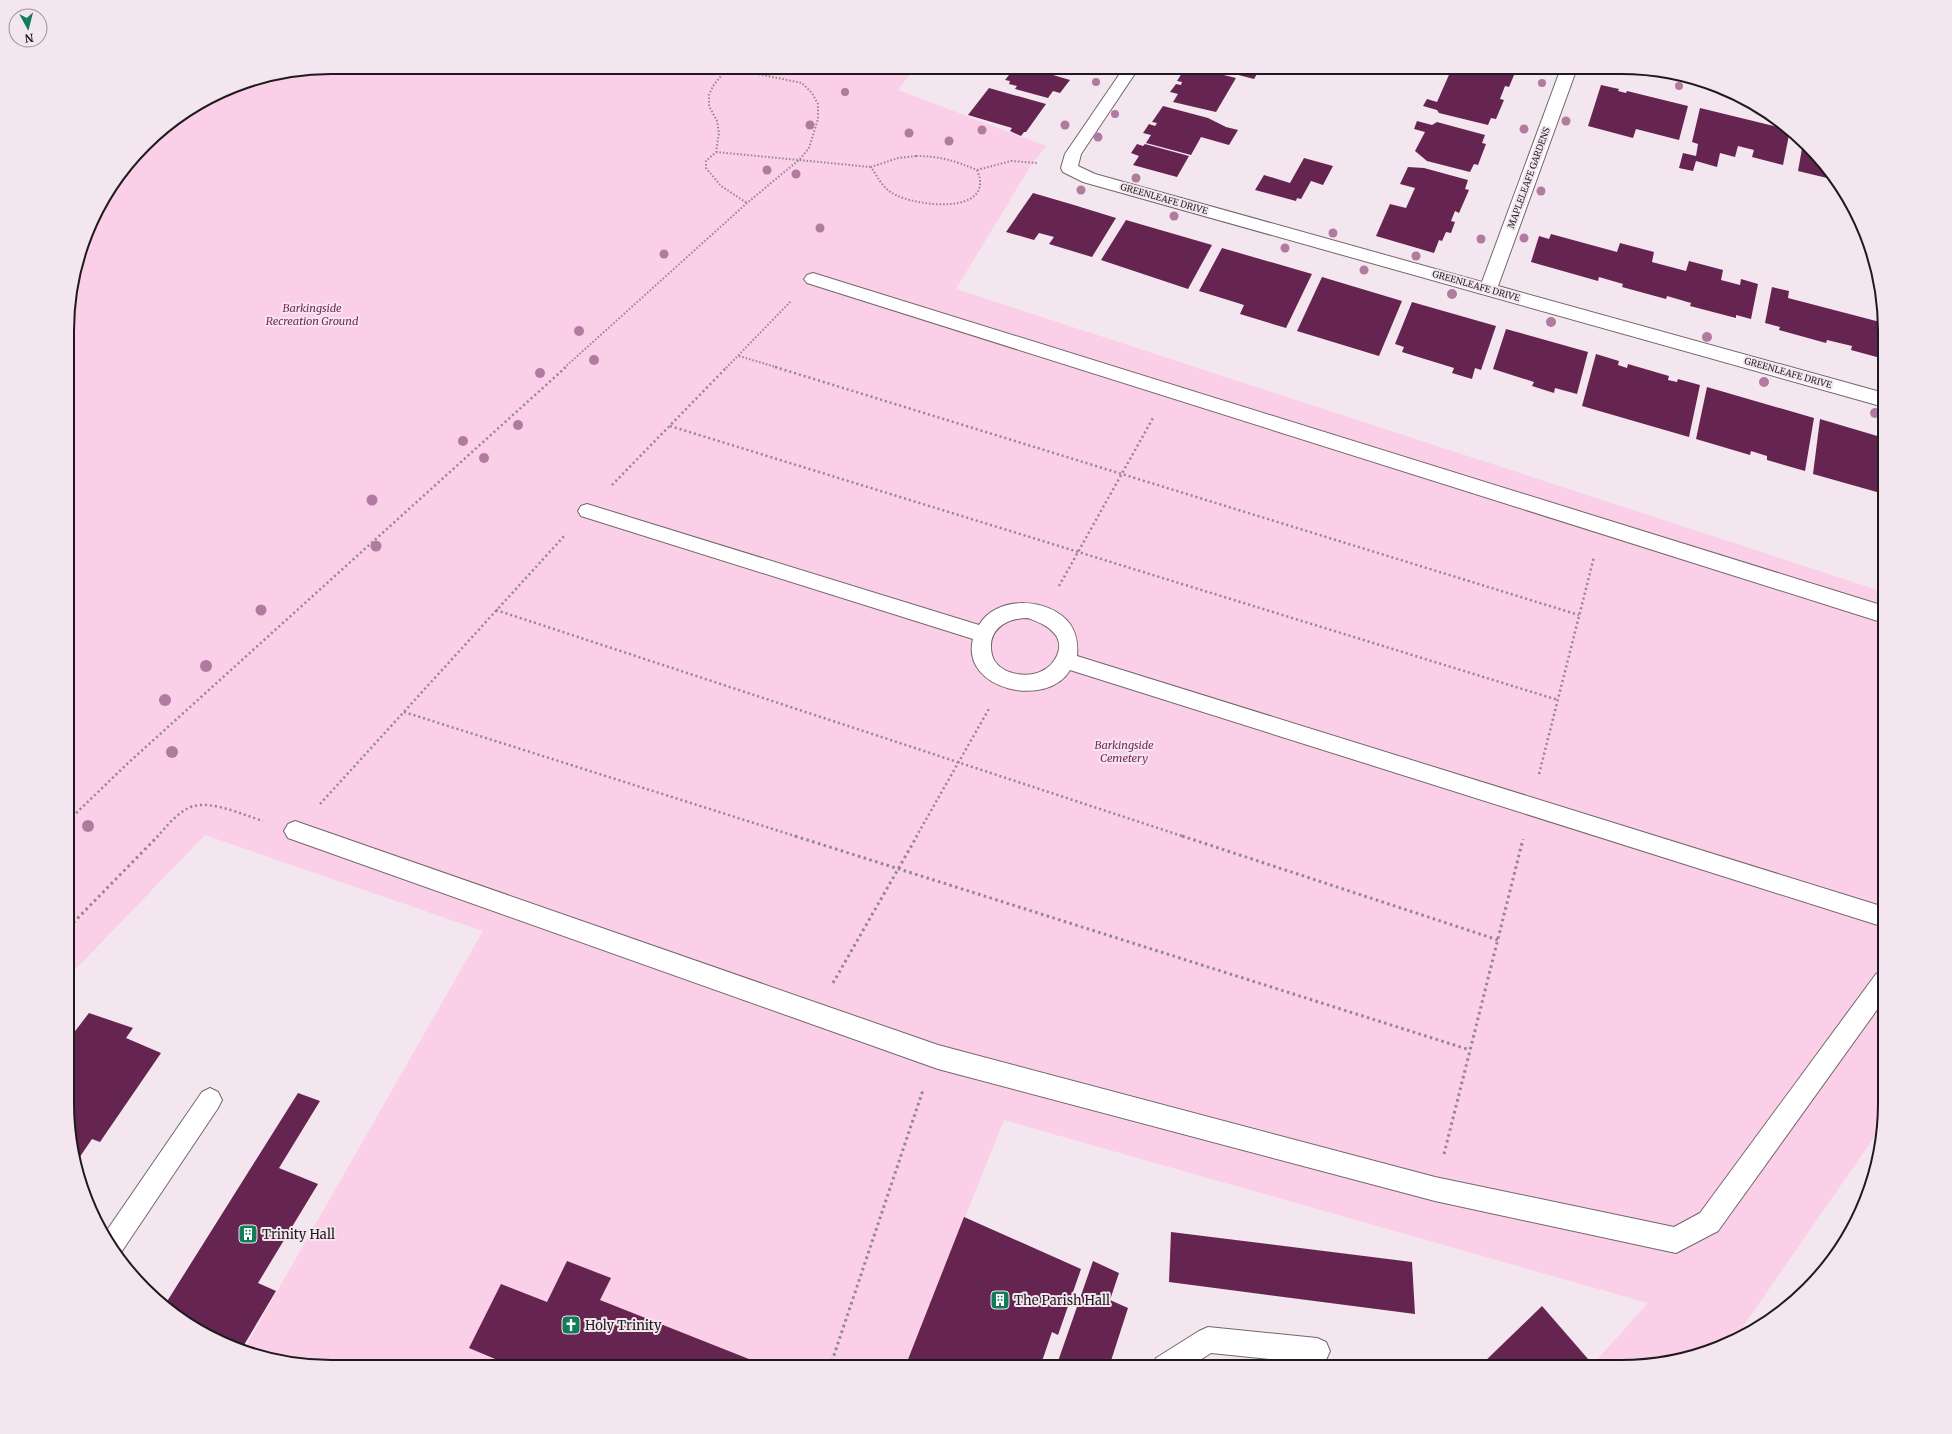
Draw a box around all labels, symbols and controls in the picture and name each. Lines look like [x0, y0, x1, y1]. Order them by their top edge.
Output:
north arrow [8, 8, 48, 48]
text: N [24, 30, 34, 45]
street label: MAPLELEAFE GARDENS [1505, 125, 1552, 230]
street label: GREENLEAFE DRIVE [1119, 181, 1209, 216]
street label: GREENLEAFE DRIVE [1431, 268, 1521, 303]
park label: Barkingside Recreation Ground [266, 301, 359, 328]
street label: GREENLEAFE DRIVE [1743, 355, 1833, 390]
park label: Barkingside Cemetery [1094, 738, 1154, 765]
building icon: Trinity Hall [237, 1223, 259, 1245]
place label: Trinity Hall [262, 1226, 335, 1243]
building icon: The Parish Hall [989, 1289, 1011, 1311]
place label: The Parish Hall [1014, 1292, 1110, 1309]
church icon: Holy Trinity [560, 1314, 582, 1336]
place label: Holy Trinity [585, 1317, 662, 1334]

